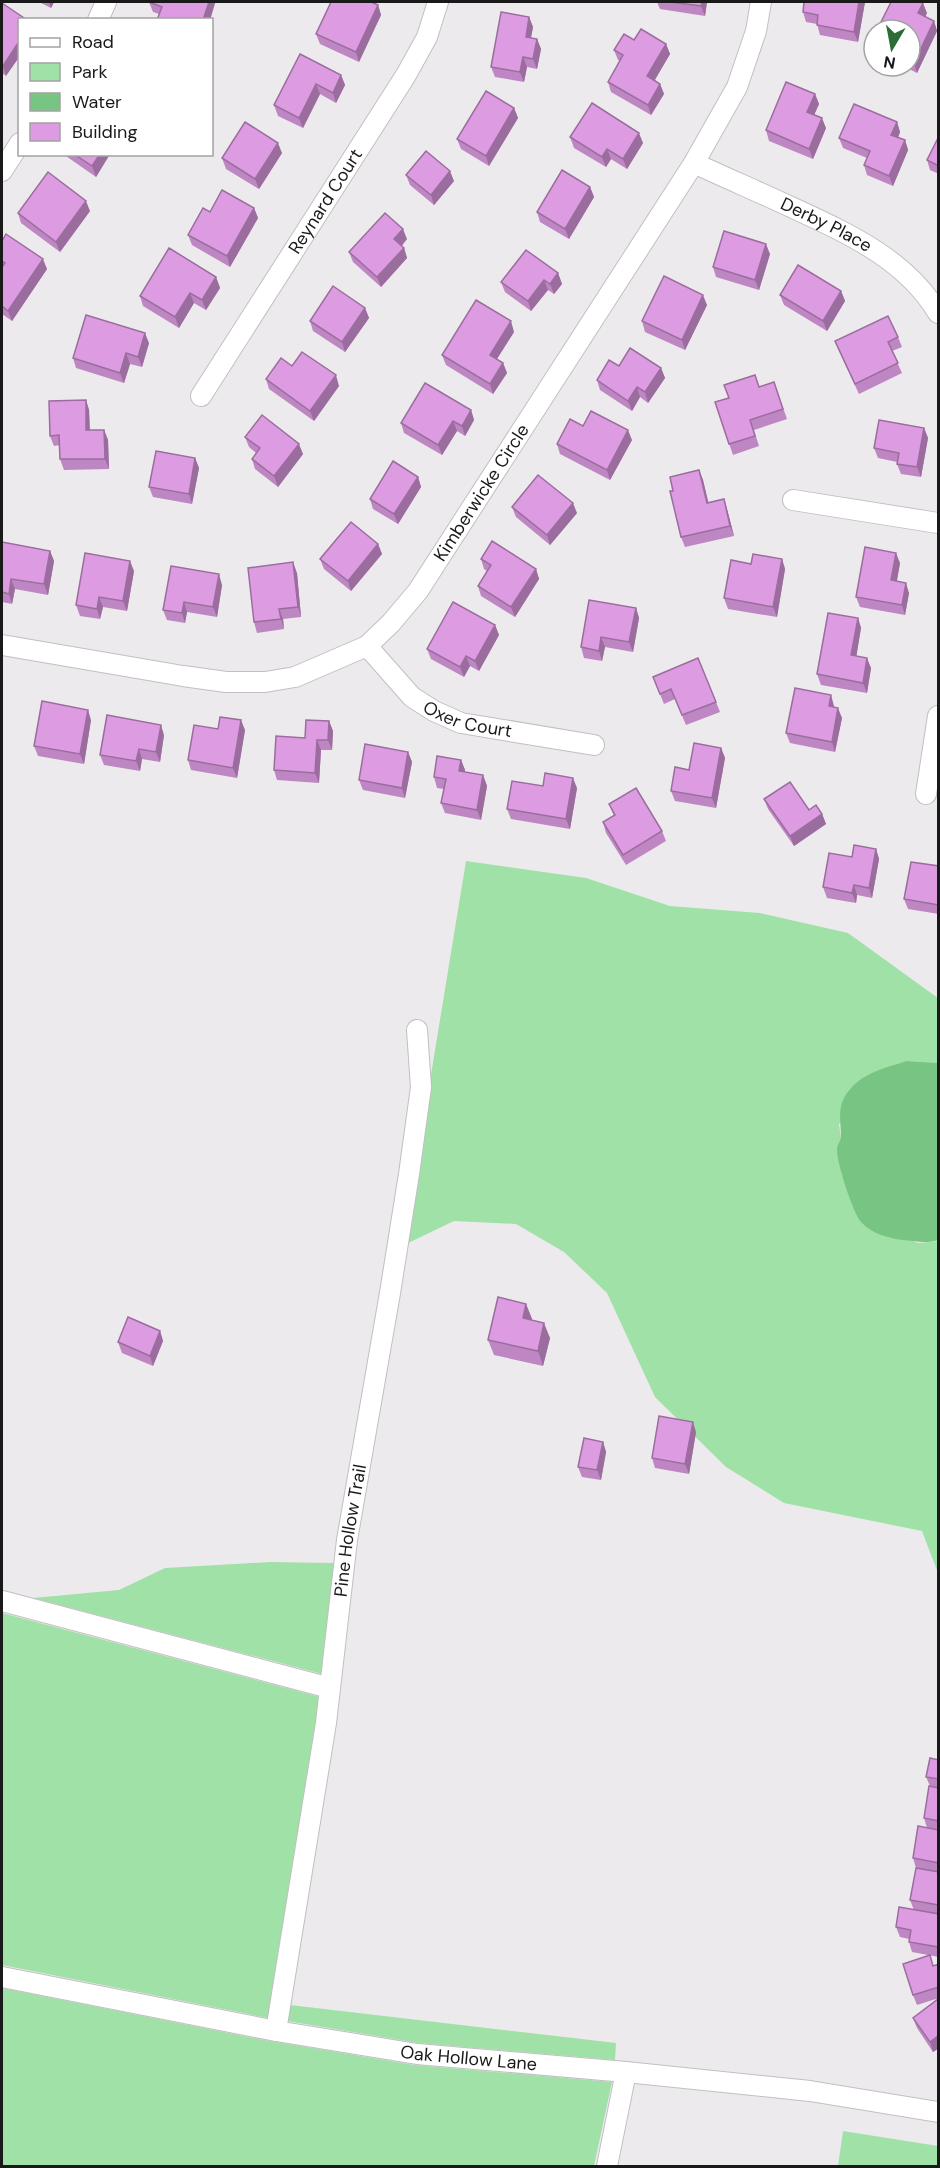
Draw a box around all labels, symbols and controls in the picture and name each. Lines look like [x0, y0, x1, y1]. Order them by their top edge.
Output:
legend [18, 18, 213, 156]
north arrow [862, 18, 922, 78]
text: Road [72, 30, 114, 54]
text: N [882, 51, 897, 74]
text: Park [72, 60, 108, 84]
text: Water [72, 90, 122, 114]
text: Building [72, 120, 137, 144]
street label: Reynard Court [283, 144, 368, 258]
street label: Derby Place [777, 192, 877, 258]
street label: Kimberwicke Circle [428, 419, 535, 566]
street label: Oxer Court [418, 695, 514, 743]
street label: Pine Hollow Trail [329, 1462, 372, 1598]
street label: Oak Hollow Lane [398, 2039, 538, 2076]

